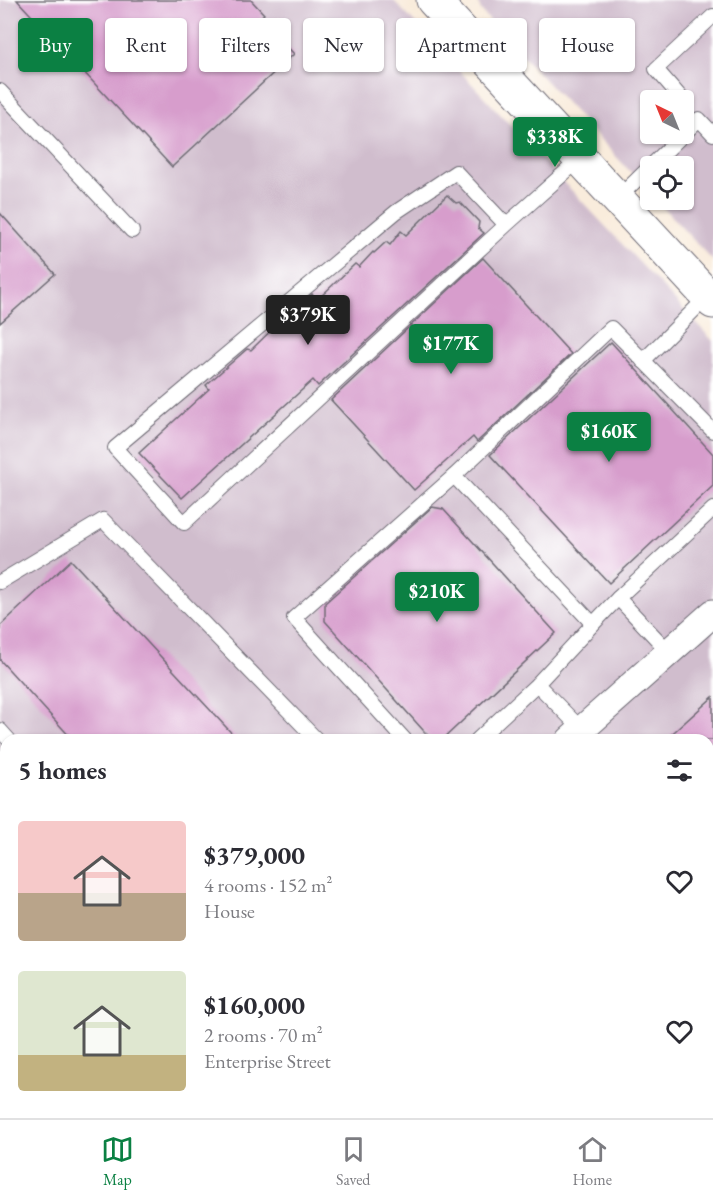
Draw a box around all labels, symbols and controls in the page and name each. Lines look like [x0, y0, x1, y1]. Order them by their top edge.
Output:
chip: Buy [18, 18, 93, 72]
chip: Rent [105, 18, 187, 72]
chip: Filters [199, 18, 291, 72]
chip: New [303, 18, 384, 72]
chip: Apartment [396, 18, 527, 72]
chip: House [539, 18, 635, 72]
north arrow [640, 90, 694, 144]
map controls [640, 90, 694, 210]
pin: $338K [513, 117, 597, 168]
text: $338K [527, 123, 583, 149]
button: locate [640, 156, 694, 210]
pin: $379K [266, 295, 350, 346]
text: $379K [280, 301, 336, 327]
pin: $177K [409, 324, 493, 375]
text: $177K [423, 330, 479, 356]
pin: $160K [567, 412, 651, 463]
text: $160K [581, 418, 637, 444]
pin: $210K [395, 572, 479, 623]
text: $210K [409, 578, 465, 604]
text: 5 homes [18, 753, 107, 787]
icon: filters [663, 754, 696, 787]
text: $379,000 [204, 838, 305, 872]
icon: home [66, 845, 138, 917]
icon: heart [663, 865, 696, 898]
text: 4 rooms · 152 m² [204, 872, 332, 898]
text: House [204, 898, 255, 924]
text: $160,000 [204, 988, 305, 1022]
icon: home [66, 995, 138, 1067]
icon: heart [663, 1015, 696, 1048]
text: 2 rooms · 70 m² [204, 1022, 323, 1048]
text: Enterprise Street [204, 1048, 331, 1074]
tab: Map [101, 1133, 134, 1190]
tab: Saved [336, 1133, 370, 1190]
tab: Home [572, 1133, 612, 1190]

